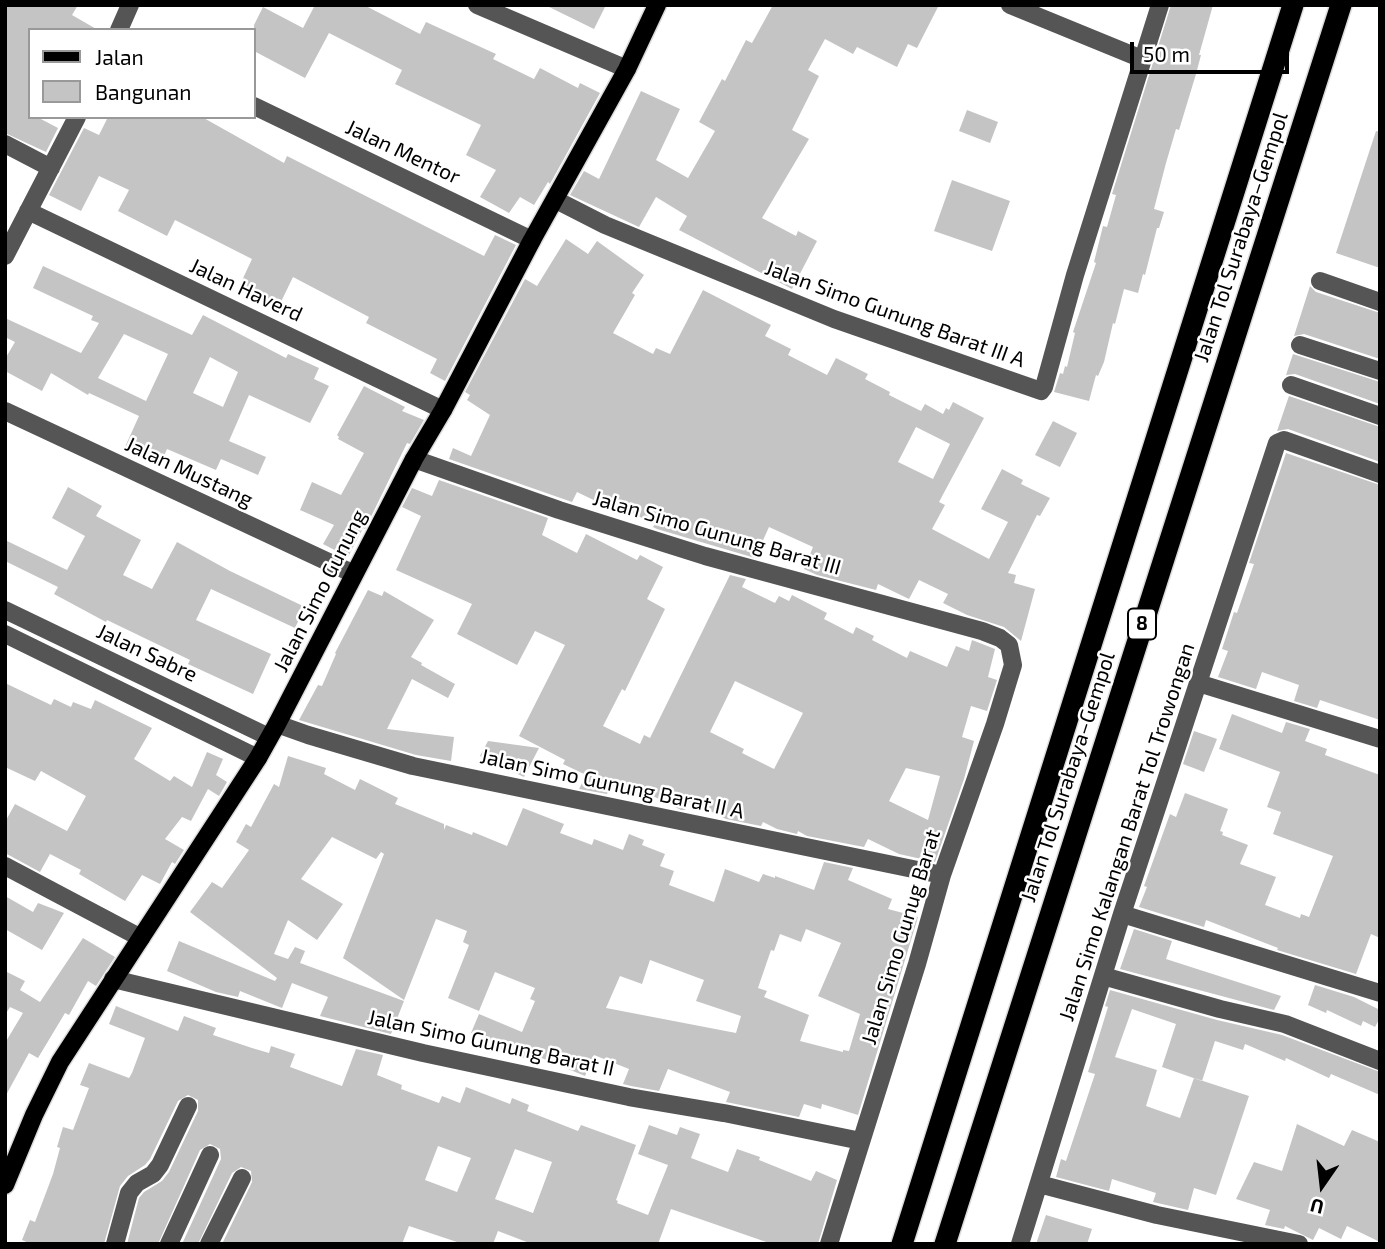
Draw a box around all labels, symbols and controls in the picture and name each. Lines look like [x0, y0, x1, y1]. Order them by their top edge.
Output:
legend [28, 28, 256, 119]
scale bar [1133, 28, 1292, 72]
text: 50 m [1143, 41, 1190, 66]
text: Jalan [95, 44, 144, 69]
text: Bangunan [95, 79, 191, 104]
street label: Jalan Tol Surabaya–Gempol [1189, 109, 1293, 365]
street label: Jalan Mentor [342, 114, 464, 190]
street label: Jalan Haverd [186, 253, 306, 327]
street label: Jalan Simo Gunung Barat III A [762, 255, 1028, 373]
street label: Jalan Mustang [121, 431, 257, 513]
street label: Jalan Simo Gunung Barat III [590, 485, 844, 581]
street label: Jalan Simo Gunung [268, 506, 372, 676]
road number: 8 [1128, 608, 1156, 639]
street label: Jalan Sabre [93, 619, 201, 687]
street label: Jalan Simo Kalangan Barat Tol Trowongan [1054, 640, 1200, 1024]
street label: Jalan Tol Surabaya–Gempol [1016, 649, 1120, 905]
street label: Jalan Simo Gunung Barat II A [478, 744, 746, 824]
street label: Jalan Simo Gunug Barat [856, 826, 946, 1048]
street label: Jalan Simo Gunung Barat II [365, 1005, 617, 1081]
north arrow [1287, 1151, 1357, 1221]
text: U [1308, 1194, 1326, 1220]

